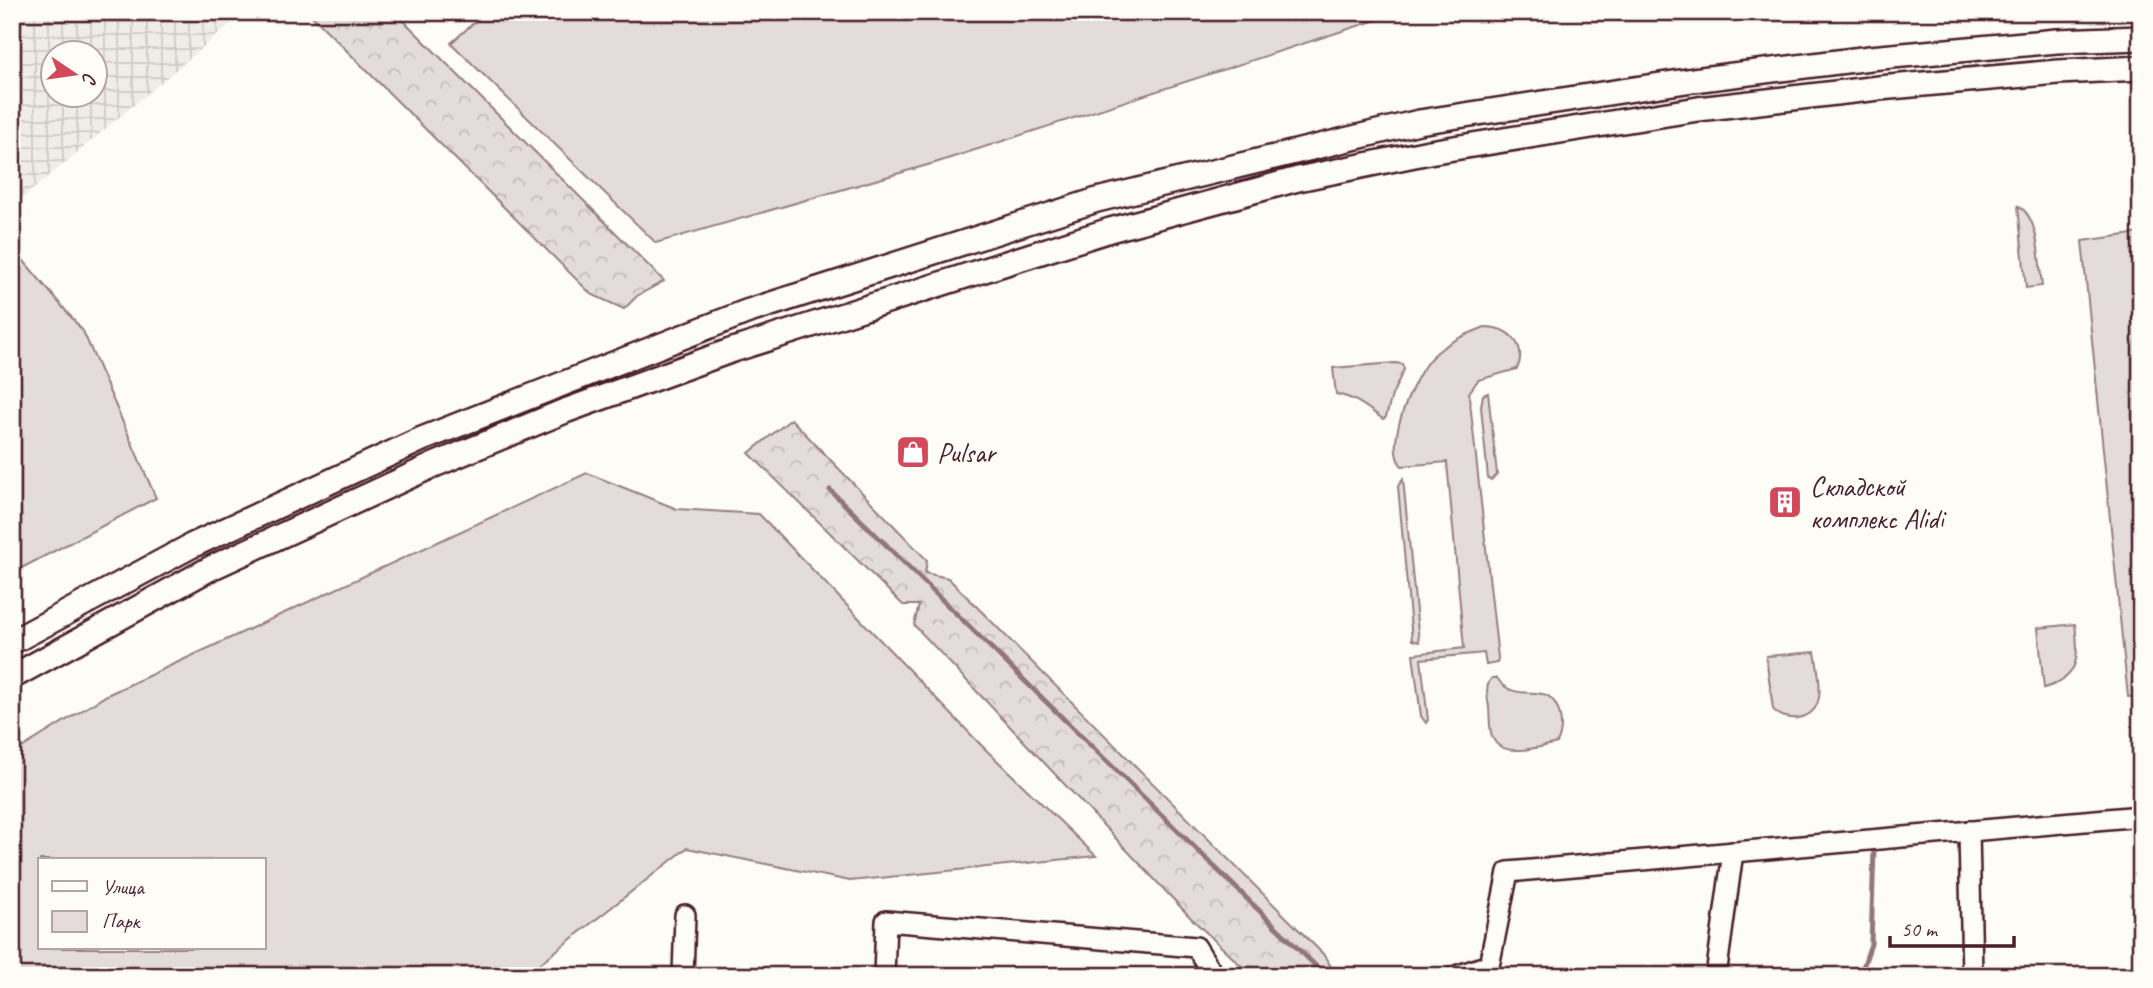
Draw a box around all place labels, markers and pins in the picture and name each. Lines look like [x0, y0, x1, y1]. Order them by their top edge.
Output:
shop icon: Pulsar [894, 433, 932, 471]
place label: Pulsar [937, 435, 997, 470]
place label: Складской комплекс Alidi [1810, 469, 1947, 536]
building icon: Складской комплекс Alidi [1766, 483, 1804, 521]

